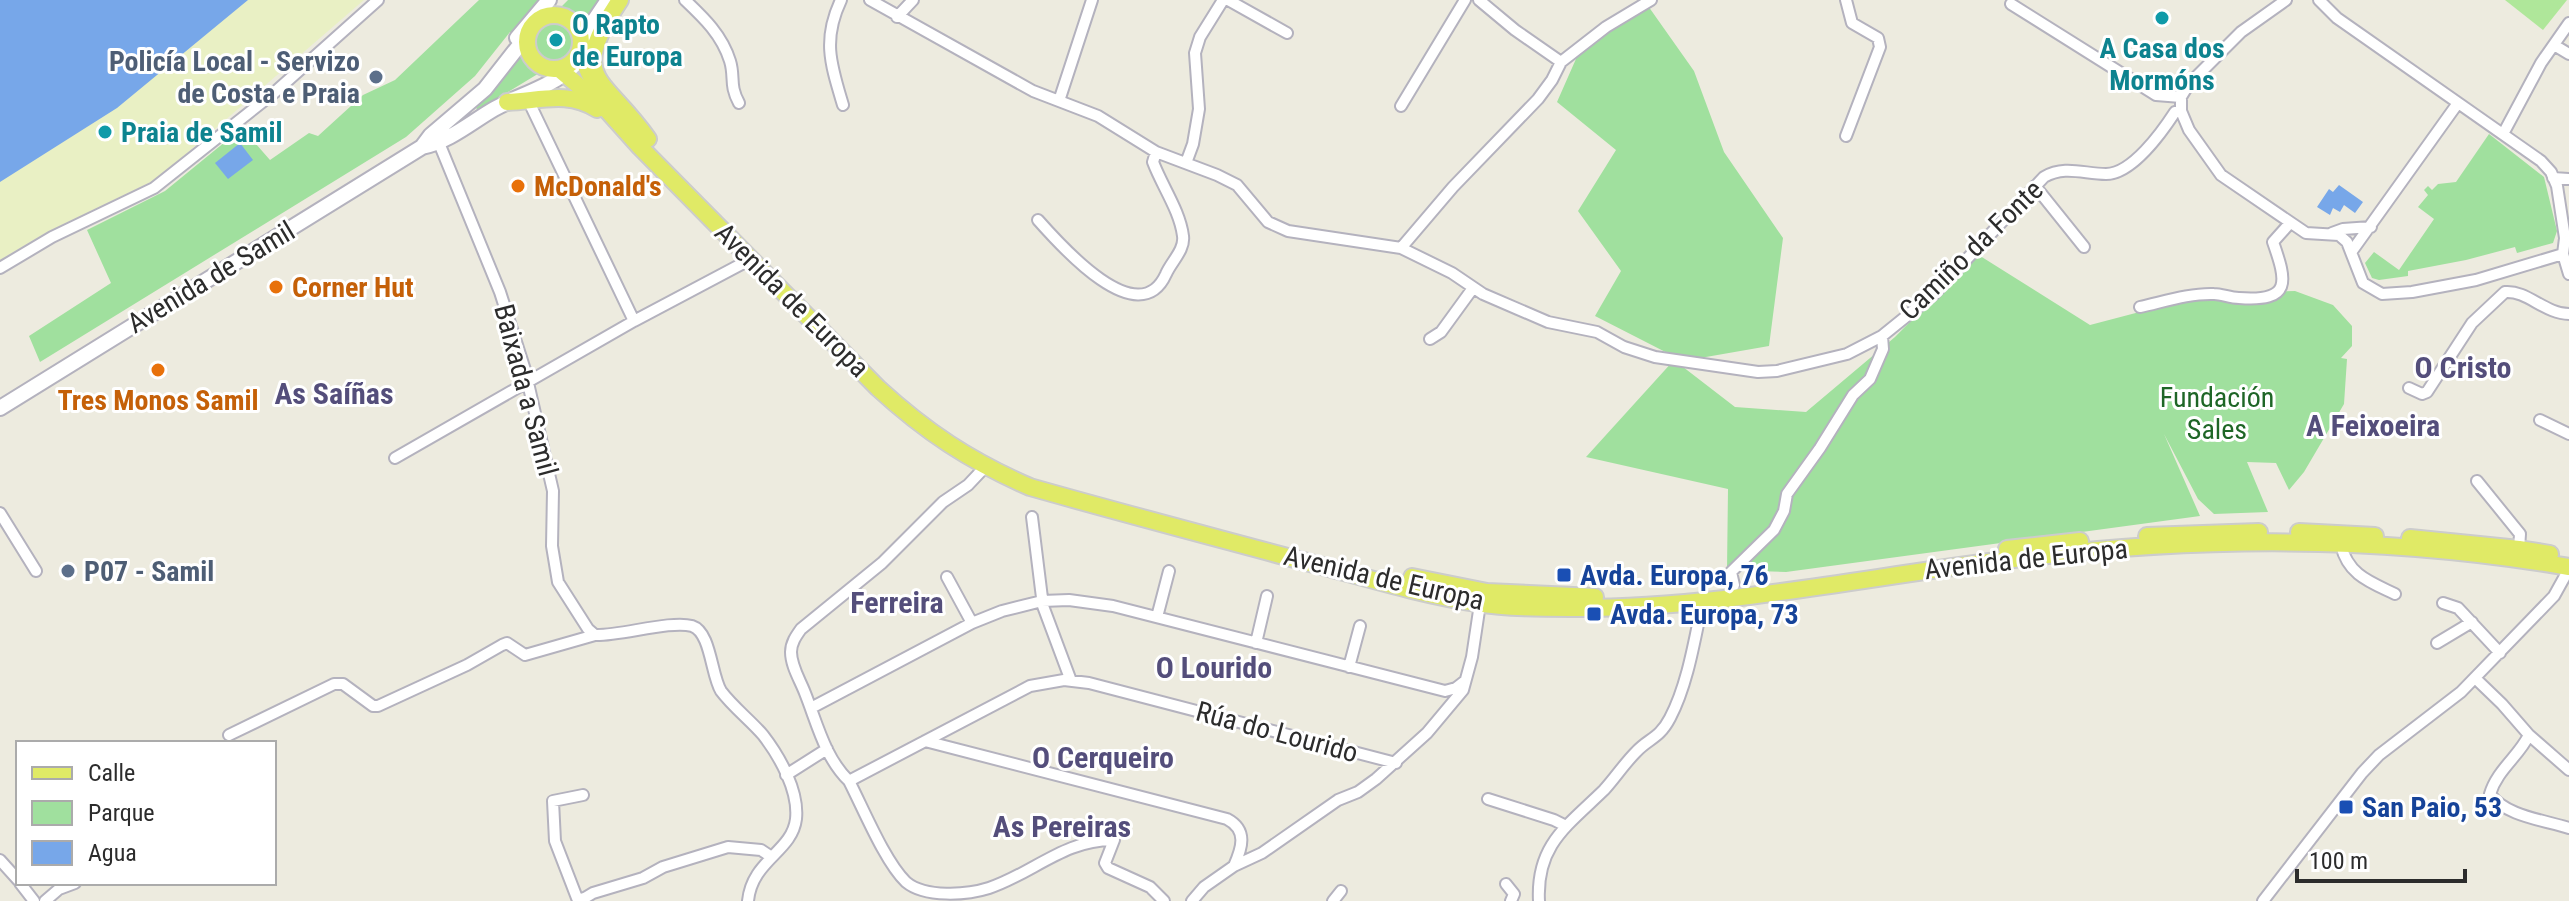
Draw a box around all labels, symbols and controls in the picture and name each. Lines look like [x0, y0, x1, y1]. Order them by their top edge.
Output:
place label: O Rapto de Europa [572, 8, 683, 73]
marker: A Casa dos Mormóns [2153, 9, 2171, 27]
marker: O Rapto de Europa [547, 31, 565, 49]
place label: A Casa dos Mormóns [2099, 32, 2225, 97]
place label: Policía Local - Servizo de Costa e Praia [109, 45, 360, 110]
marker: Policía Local - Servizo de Costa e Praia [367, 68, 385, 86]
place label: Praia de Samil [121, 116, 283, 149]
marker: Praia de Samil [96, 123, 114, 141]
place label: McDonald's [534, 170, 662, 203]
street label: Camiño da Fonte [1892, 173, 2050, 327]
marker: McDonald's [509, 177, 527, 195]
street label: Avenida de Samil [121, 214, 301, 340]
street label: Avenida de Europa [708, 216, 876, 384]
place label: Corner Hut [292, 271, 414, 304]
marker: Corner Hut [267, 278, 285, 296]
street label: Baixada a Samil [487, 301, 565, 479]
district label: O Cristo [2415, 350, 2511, 385]
marker: Tres Monos Samil [149, 361, 167, 379]
district label: As Saíñas [274, 376, 394, 411]
park label: Fundación Sales [2160, 381, 2274, 446]
place label: Tres Monos Samil [57, 384, 259, 417]
district label: A Feixoeira [2306, 408, 2440, 443]
street label: Avenida de Europa [1923, 532, 2129, 586]
street label: Avenida de Europa [1281, 539, 1487, 617]
place label: P07 - Samil [84, 555, 214, 588]
place label: Avda. Europa, 76 [1580, 559, 1769, 592]
marker: P07 - Samil [59, 562, 77, 580]
marker: Avda. Europa, 76 [1555, 566, 1573, 584]
district label: Ferreira [850, 585, 944, 620]
place label: Avda. Europa, 73 [1610, 598, 1799, 631]
marker: Avda. Europa, 73 [1585, 605, 1603, 623]
district label: O Lourido [1156, 650, 1272, 685]
street label: Rúa do Lourido [1192, 695, 1362, 769]
district label: O Cerqueiro [1032, 740, 1174, 775]
legend [16, 741, 276, 885]
text: Calle [88, 759, 135, 787]
place label: San Paio, 53 [2362, 791, 2502, 824]
marker: San Paio, 53 [2337, 798, 2355, 816]
text: Parque [88, 799, 155, 827]
district label: As Pereiras [993, 809, 1131, 844]
scale bar [2297, 833, 2465, 883]
text: Agua [88, 839, 137, 867]
text: 100 m [2309, 847, 2368, 875]

